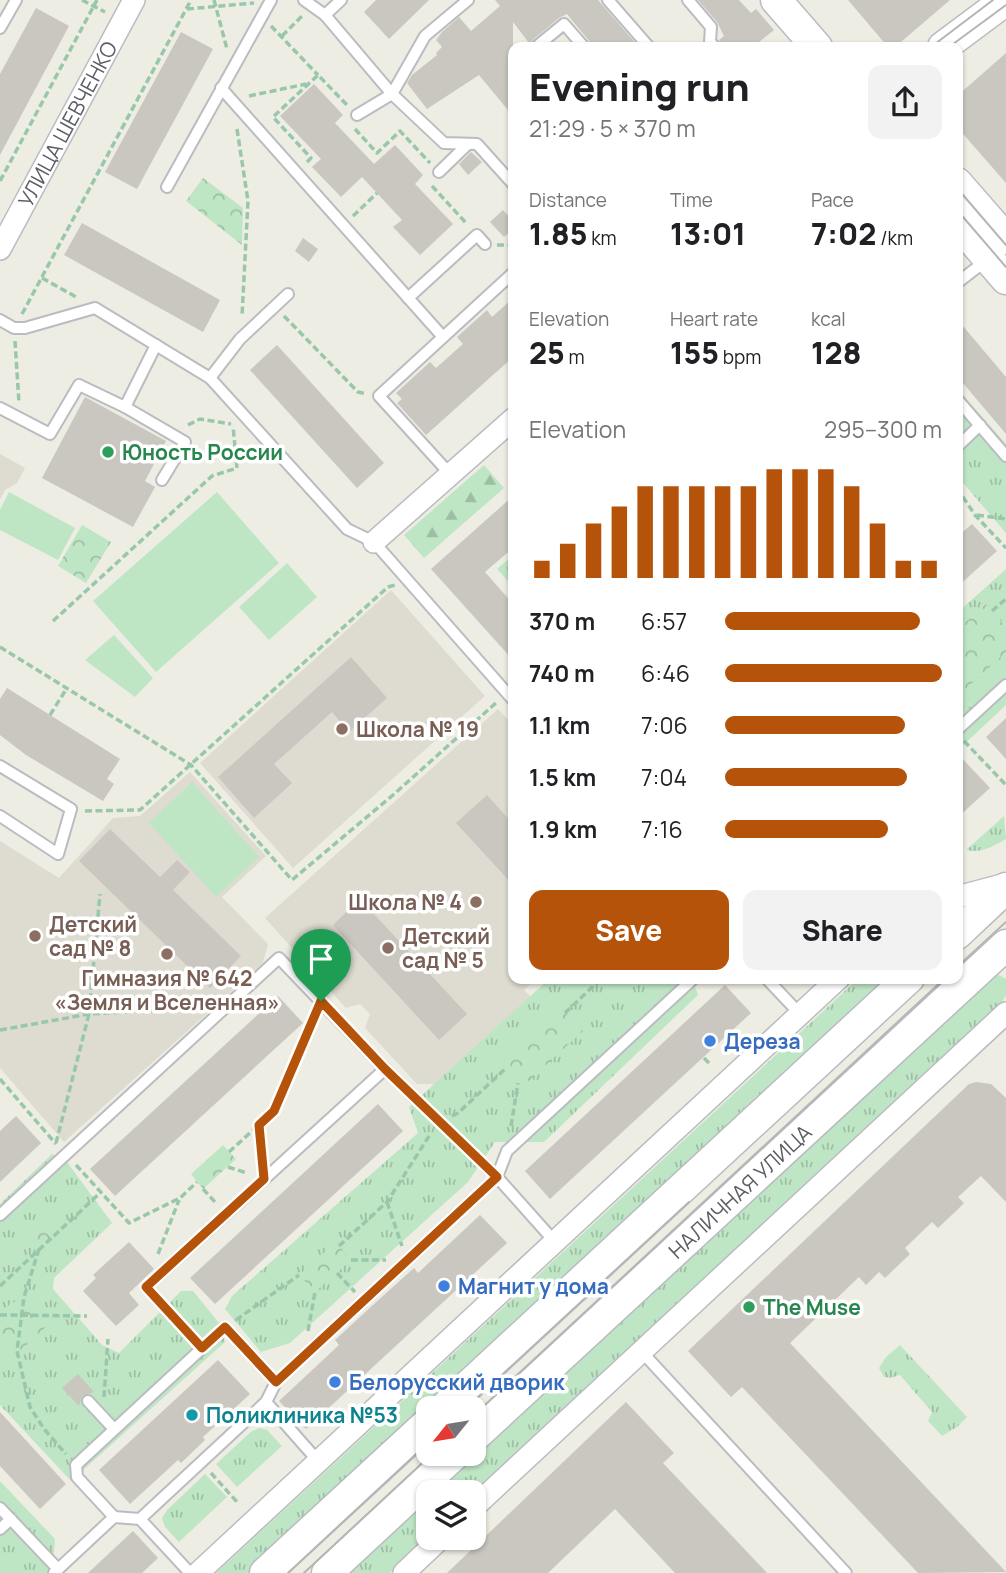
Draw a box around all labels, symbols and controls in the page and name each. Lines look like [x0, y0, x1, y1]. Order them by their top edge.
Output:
street label: УЛИЦА ШЕВЧЕНКО [11, 36, 123, 212]
text: Evening run [529, 60, 750, 112]
button: share [868, 65, 942, 139]
text: 21:29 · 5 × 370 m [529, 112, 696, 144]
text: Distance [529, 187, 607, 213]
text: Time [670, 187, 713, 213]
text: Pace [811, 187, 854, 213]
text: 1.85 [529, 213, 587, 254]
text: 13:01 [670, 213, 746, 254]
text: 7:02 [811, 213, 876, 254]
text: km [587, 225, 617, 251]
text: /km [876, 225, 913, 251]
text: Elevation [529, 306, 609, 332]
text: Heart rate [670, 306, 758, 332]
text: kcal [811, 306, 846, 332]
text: 25 [529, 332, 565, 373]
text: 155 [670, 332, 719, 373]
text: 128 [811, 332, 861, 373]
text: m [565, 344, 585, 370]
text: bpm [719, 344, 761, 370]
text: Elevation [529, 413, 626, 445]
text: 295–300 m [824, 413, 942, 445]
place label: Юность России [122, 438, 283, 466]
marker: Юность России [100, 444, 116, 460]
text: 370 m [529, 605, 595, 637]
text: 6:57 [641, 605, 687, 637]
text: 740 m [529, 657, 595, 689]
text: 6:46 [641, 657, 690, 689]
text: 1.1 km [529, 709, 590, 741]
text: 7:06 [641, 709, 688, 741]
place label: Школа № 19 [356, 715, 479, 743]
marker: Школа № 19 [334, 721, 350, 737]
text: 1.5 km [529, 761, 596, 793]
text: 7:04 [641, 761, 687, 793]
text: 1.9 km [529, 813, 597, 845]
text: 7:16 [641, 813, 683, 845]
place label: Школа № 4 [348, 888, 462, 916]
button: Save [529, 890, 729, 970]
button: Share [743, 890, 942, 970]
marker: Школа № 4 [468, 894, 484, 910]
place label: Детский сад № 8 [49, 910, 137, 962]
place label: Детский сад № 5 [402, 922, 490, 974]
marker: Детский сад № 8 [27, 928, 43, 944]
pin [291, 929, 351, 1001]
icon: arrive [302, 940, 340, 978]
marker: Детский сад № 5 [380, 940, 396, 956]
marker: Гимназия № 642 «Земля и Вселенная» [159, 946, 175, 962]
place label: Гимназия № 642 «Земля и Вселенная» [54, 964, 280, 1016]
place label: Дереза [724, 1027, 801, 1055]
marker: Дереза [702, 1033, 718, 1049]
street label: НАЛИЧНАЯ УЛИЦА [662, 1118, 817, 1264]
place label: Магнит у дома [458, 1272, 609, 1300]
marker: Магнит у дома [436, 1278, 452, 1294]
place label: The Muse [763, 1293, 861, 1321]
marker: The Muse [741, 1299, 757, 1315]
place label: Белорусский дворик [349, 1368, 565, 1396]
marker: Белорусский дворик [327, 1374, 343, 1390]
north arrow [416, 1396, 486, 1466]
map controls [416, 1396, 486, 1550]
place label: Поликлиника №53 [206, 1401, 398, 1429]
marker: Поликлиника №53 [184, 1407, 200, 1423]
button: layers [416, 1480, 486, 1550]

